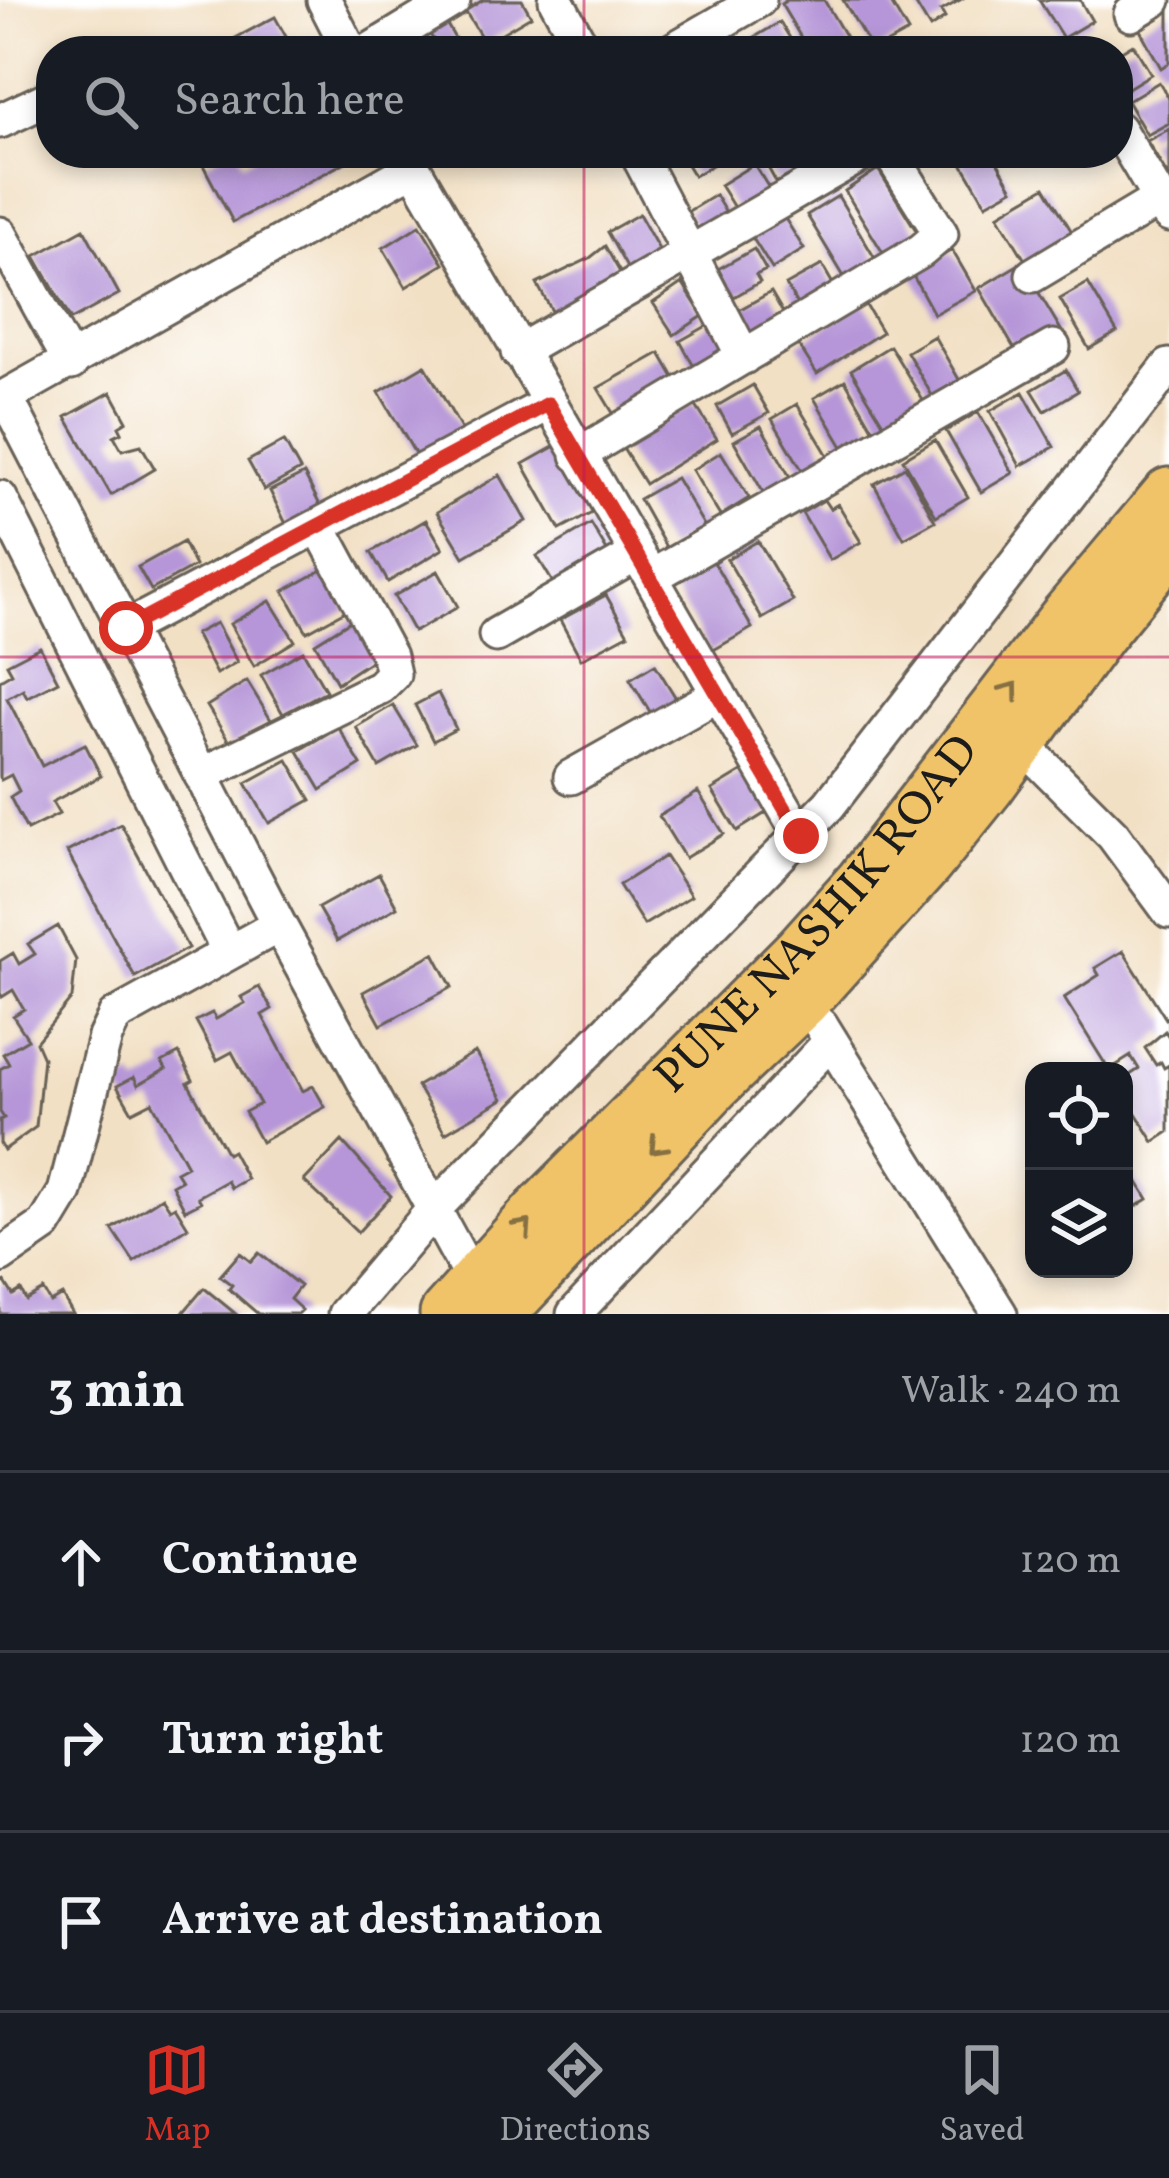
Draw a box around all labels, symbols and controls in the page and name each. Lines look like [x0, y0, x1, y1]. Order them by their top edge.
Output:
search box [36, 36, 1133, 168]
icon: search [78, 69, 144, 135]
text: Search here [174, 71, 405, 134]
route start [99, 601, 153, 655]
one-way arrow [996, 682, 1018, 703]
street label: PUNE NASHIK ROAD [640, 722, 996, 1110]
route end [774, 809, 828, 863]
map controls [1025, 1062, 1133, 1278]
button: locate [1025, 1062, 1133, 1170]
one-way arrow [649, 1132, 671, 1154]
button: layers [1025, 1170, 1133, 1278]
one-way arrow [510, 1219, 531, 1241]
text: 3 min [48, 1357, 185, 1428]
text: Walk · 240 m [901, 1365, 1121, 1419]
icon: ahead [48, 1529, 114, 1595]
text: Continue [162, 1530, 358, 1593]
text: 120 m [1020, 1535, 1121, 1589]
icon: right [48, 1709, 114, 1775]
text: Turn right [162, 1710, 383, 1773]
text: 120 m [1020, 1715, 1121, 1769]
icon: arrive [48, 1889, 114, 1955]
text: Arrive at destination [162, 1890, 603, 1953]
tab: Map [144, 2037, 211, 2155]
tab: Directions [499, 2037, 651, 2155]
tab: Saved [940, 2037, 1025, 2155]

